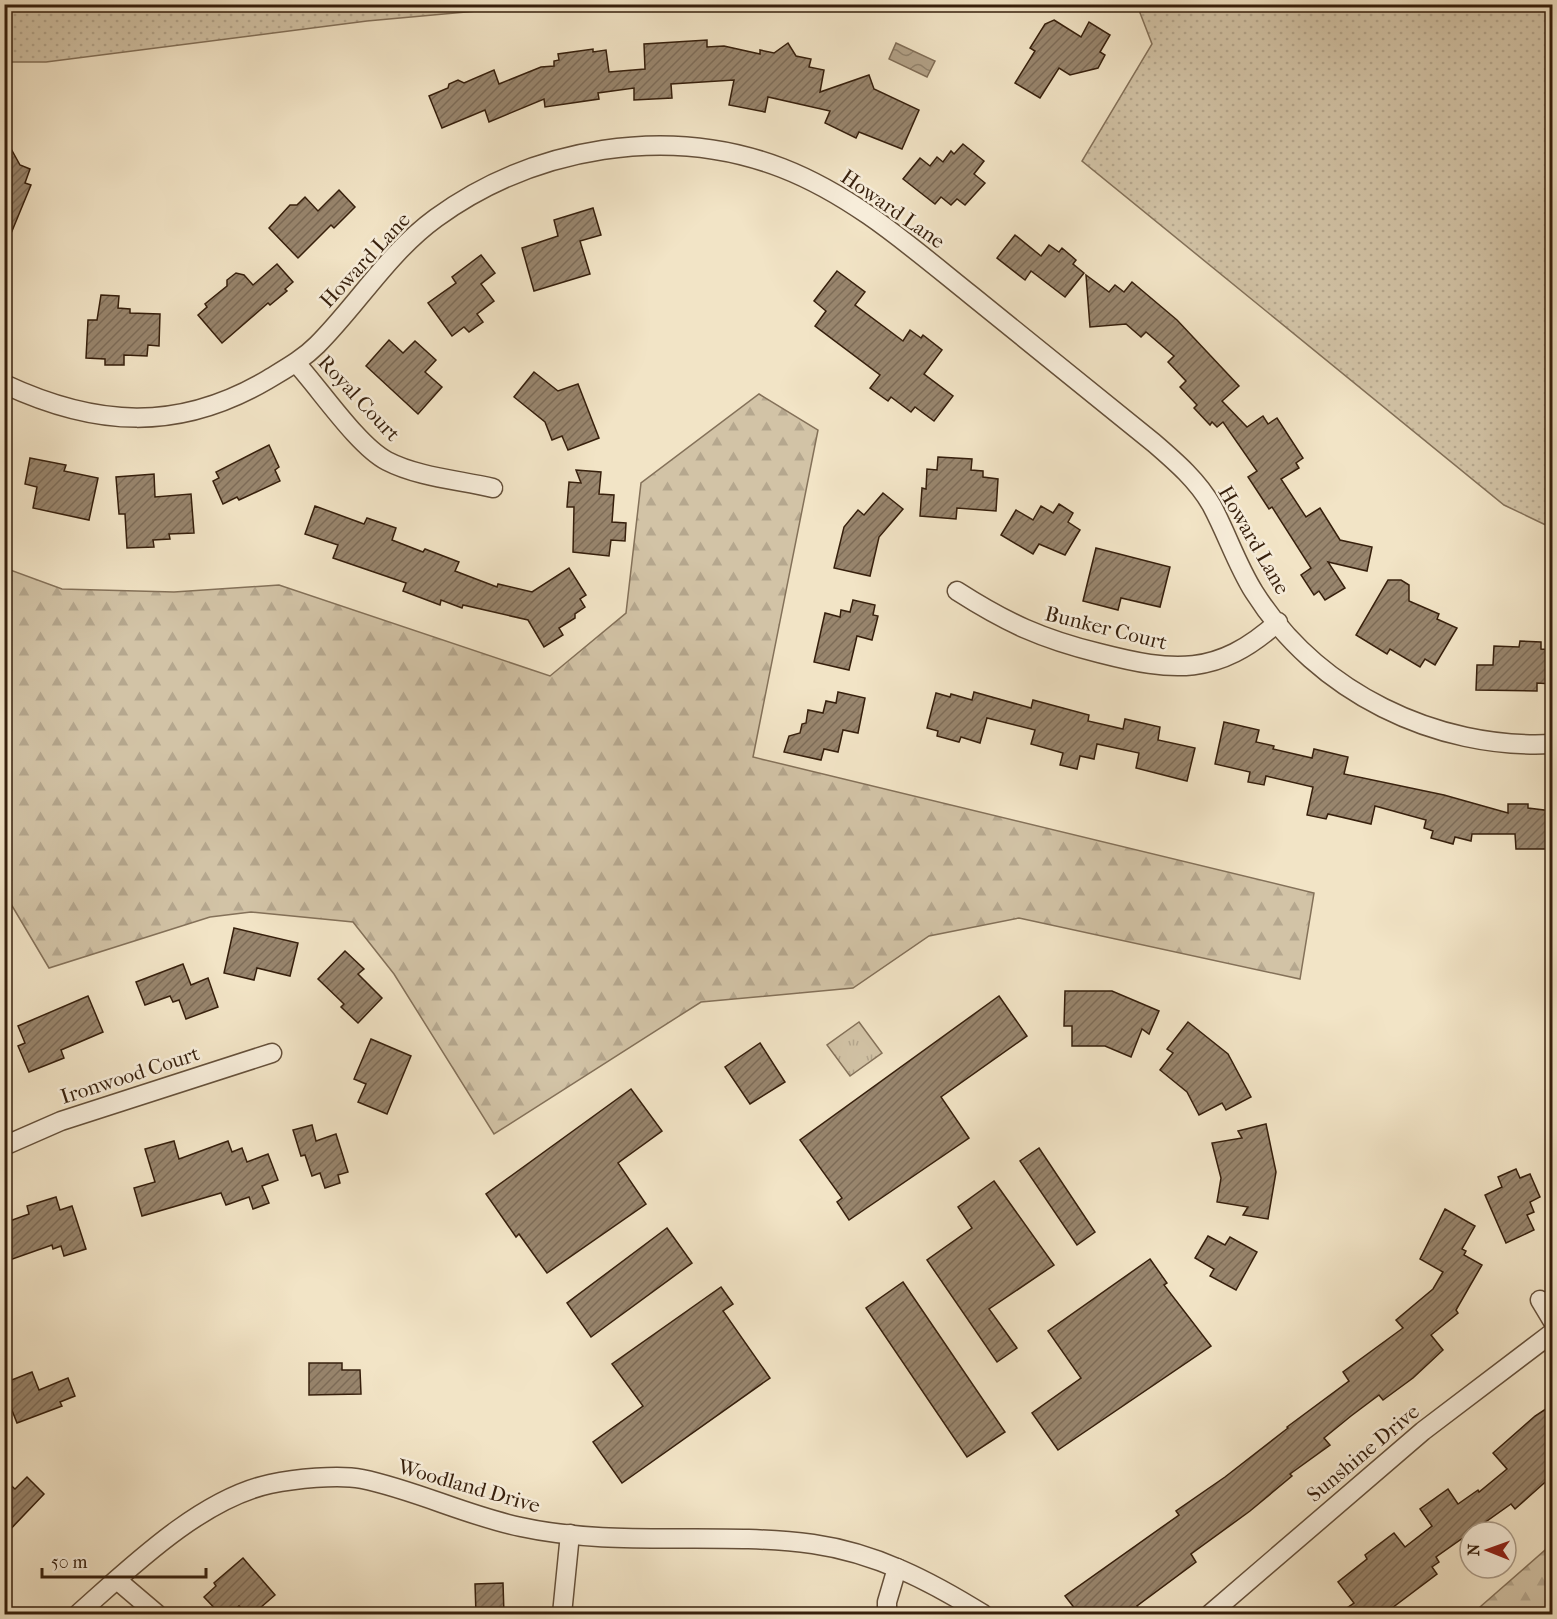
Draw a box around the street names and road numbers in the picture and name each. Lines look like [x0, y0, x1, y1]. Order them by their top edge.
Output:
street label: Howard Lane [836, 164, 950, 254]
street label: Howard Lane [315, 207, 415, 313]
street label: Royal Court [313, 350, 405, 446]
street label: Howard Lane [1213, 482, 1295, 598]
street label: Bunker Court [1042, 601, 1170, 655]
street label: Ironwood Court [57, 1041, 203, 1109]
street label: Sunshine Drive [1302, 1399, 1424, 1507]
street label: Woodland Drive [394, 1454, 543, 1518]

